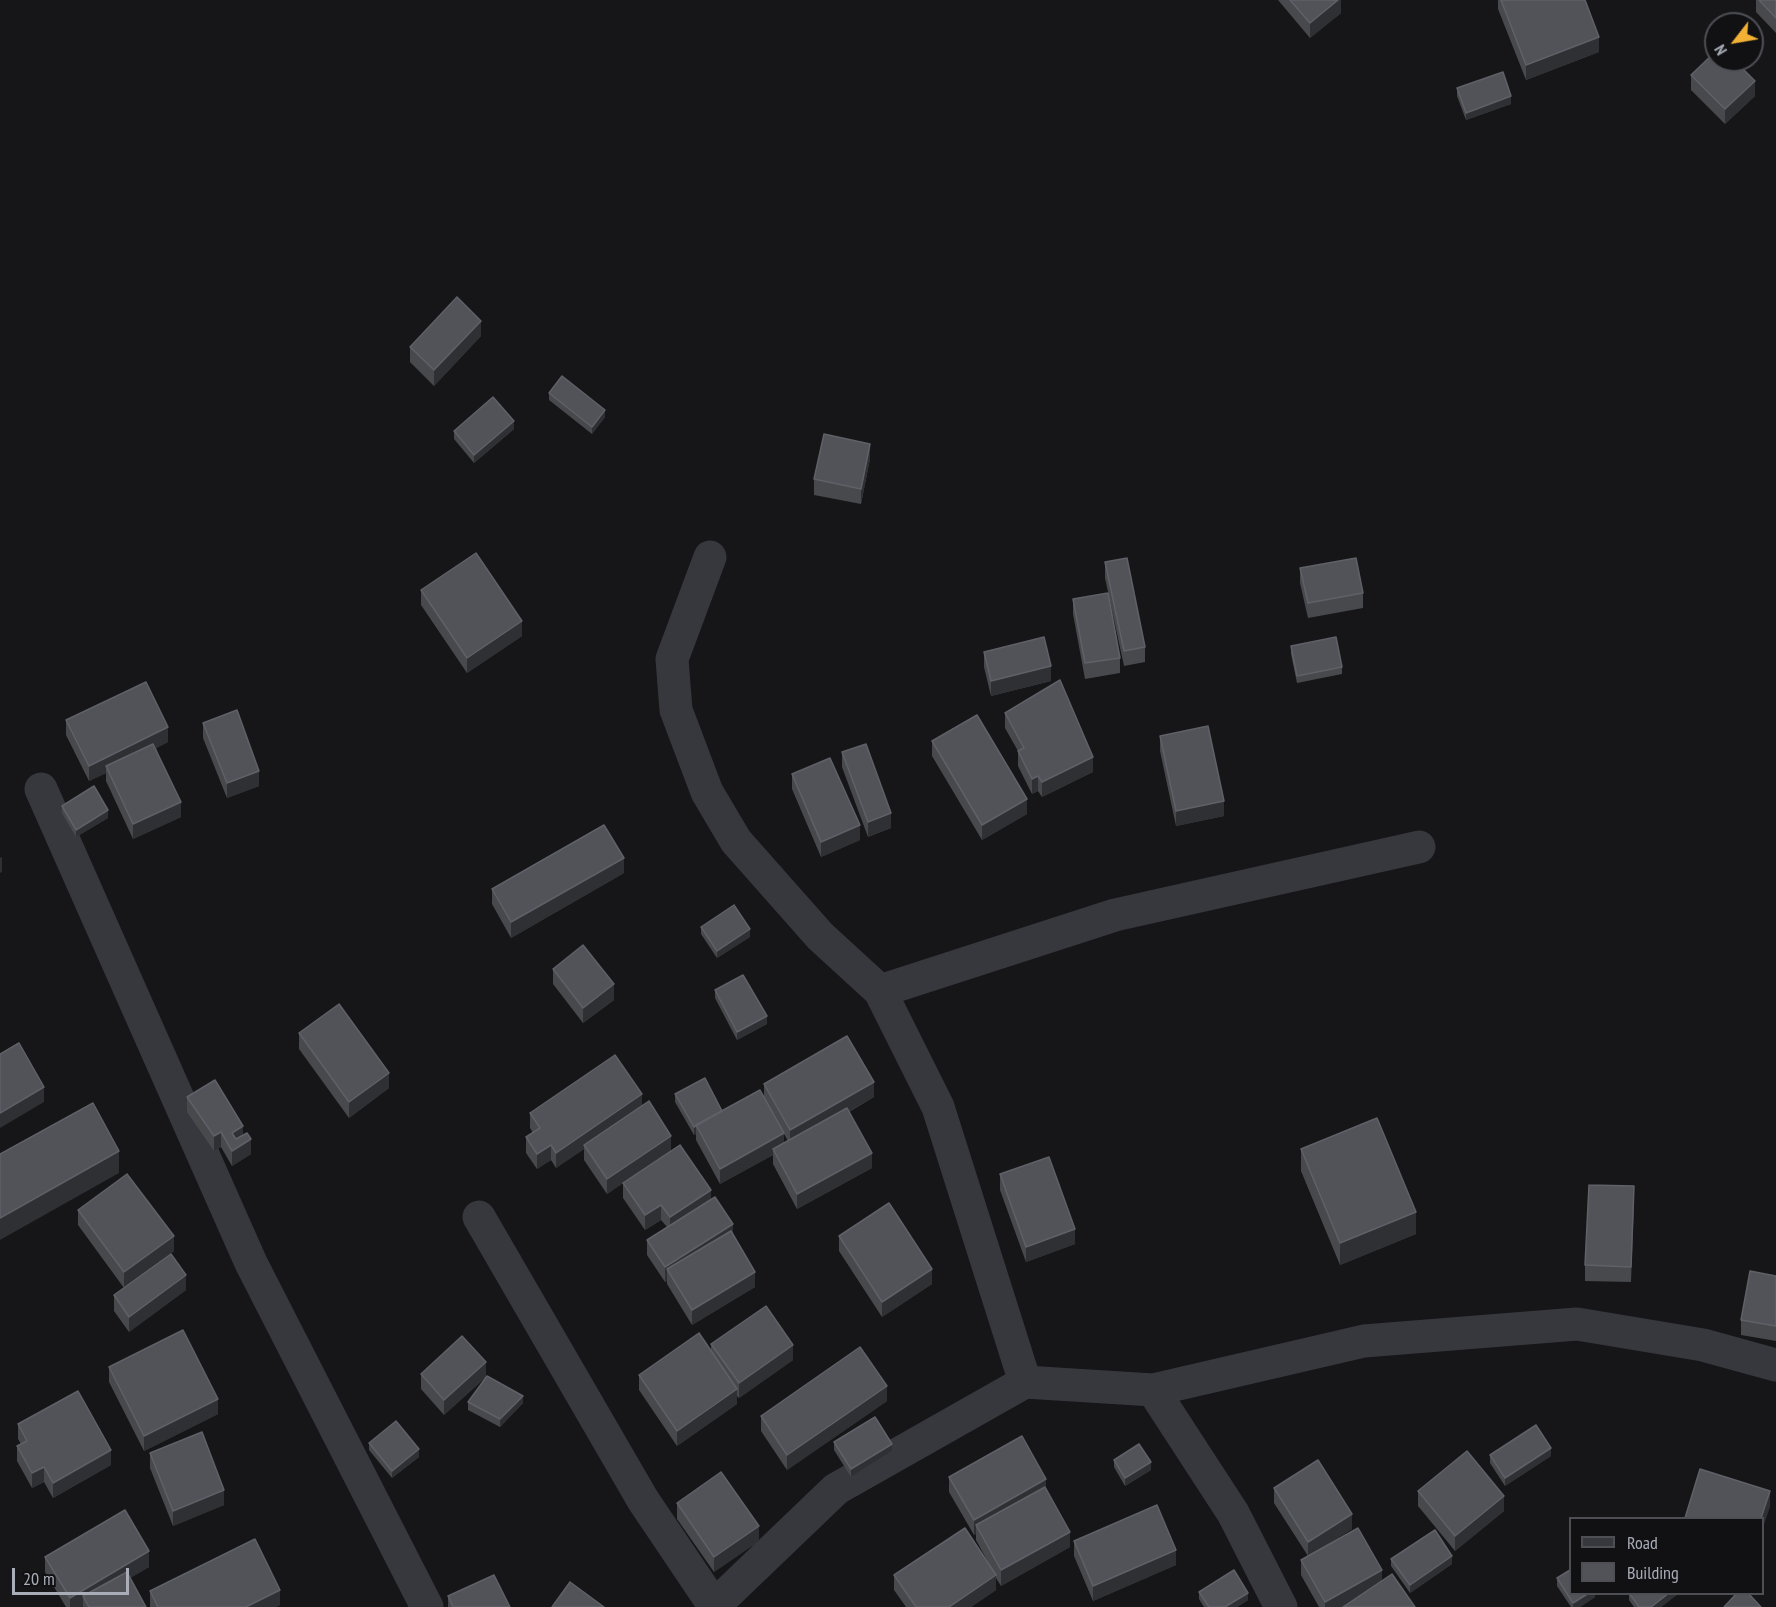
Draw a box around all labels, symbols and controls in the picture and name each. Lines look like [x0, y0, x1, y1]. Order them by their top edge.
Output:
north arrow [1704, 12, 1764, 72]
text: N [1709, 41, 1731, 59]
legend [1569, 1517, 1764, 1595]
text: Road [1627, 1531, 1658, 1554]
scale bar [15, 1556, 132, 1594]
text: Building [1627, 1561, 1679, 1584]
text: 20 m [23, 1567, 55, 1590]

